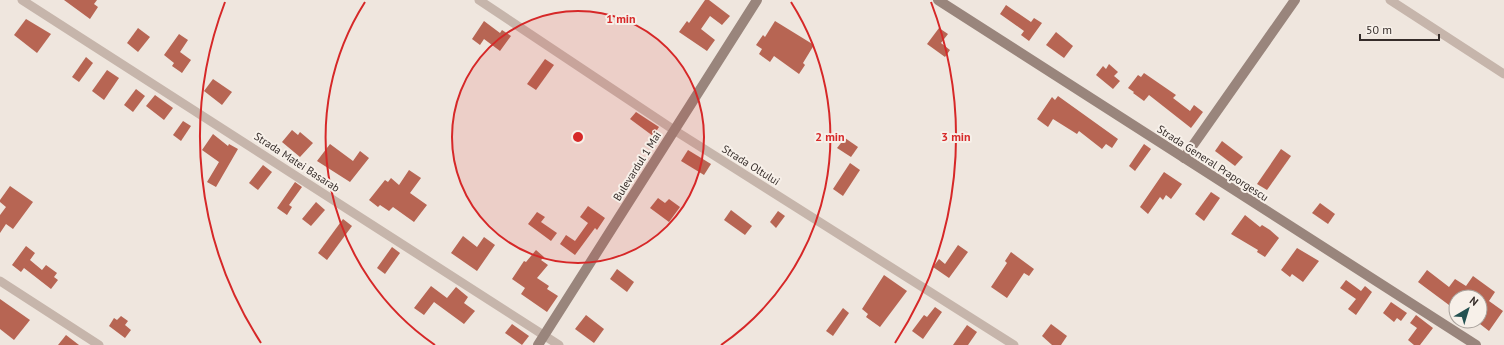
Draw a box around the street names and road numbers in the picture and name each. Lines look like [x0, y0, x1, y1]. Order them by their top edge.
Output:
street label: Strada General Praporgescu [1155, 122, 1271, 204]
street label: Strada Matei Basarab [251, 129, 343, 195]
street label: Bulevardul 1 Mai [610, 129, 664, 203]
street label: Strada Oltului [719, 142, 783, 188]

